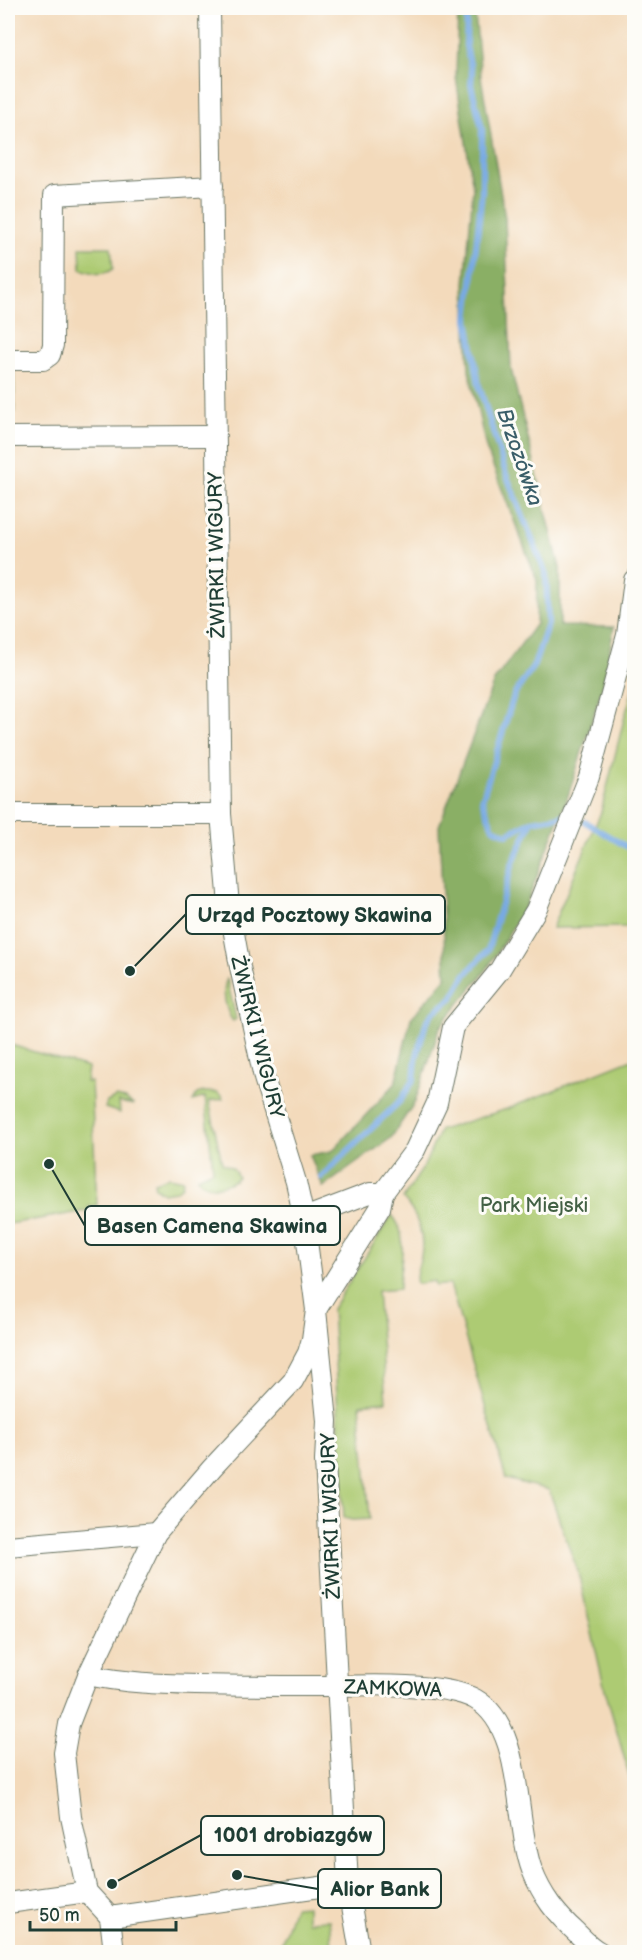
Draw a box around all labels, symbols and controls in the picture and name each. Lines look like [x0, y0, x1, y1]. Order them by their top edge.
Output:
water label: Brzozówka [491, 405, 548, 509]
street label: ŻWIRKI I WIGURY [203, 471, 230, 639]
callout: Urząd Pocztowy Skawina [186, 895, 445, 934]
text: Urząd Pocztowy Skawina [198, 903, 432, 928]
street label: ŻWIRKI I WIGURY [225, 953, 290, 1121]
park label: Park Miejski [480, 1194, 588, 1218]
callout: Basen Camena Skawina [85, 1206, 340, 1245]
text: Basen Camena Skawina [96, 1214, 328, 1239]
street label: ŻWIRKI I WIGURY [315, 1432, 346, 1600]
street label: ZAMKOWA [343, 1675, 443, 1703]
callout: 1001 drobiazgów [201, 1816, 384, 1855]
text: 1001 drobiazgów [214, 1823, 373, 1848]
callout: Alior Bank [318, 1869, 441, 1908]
text: Alior Bank [330, 1877, 429, 1902]
scale bar [30, 1894, 176, 1932]
text: 50 m [39, 1905, 80, 1926]

